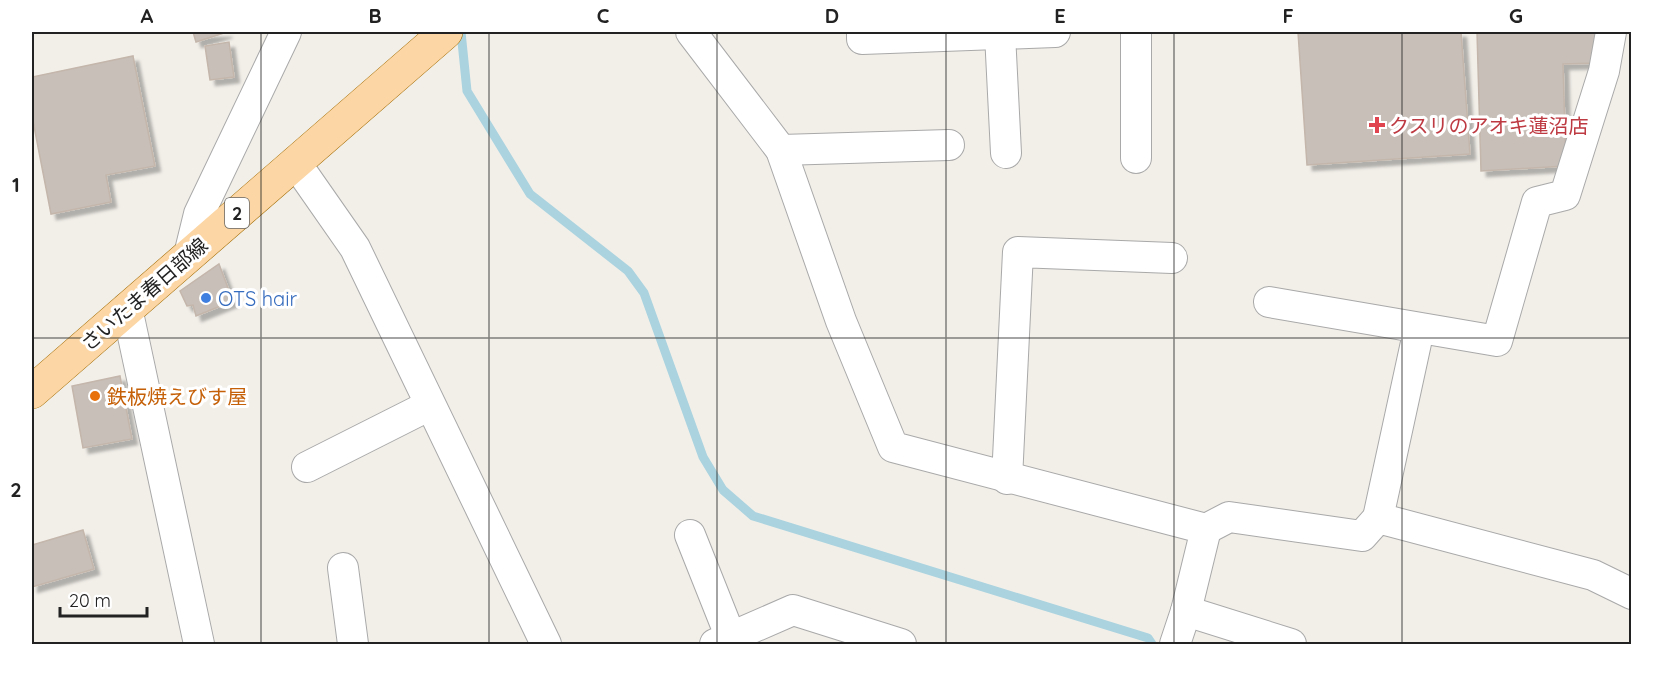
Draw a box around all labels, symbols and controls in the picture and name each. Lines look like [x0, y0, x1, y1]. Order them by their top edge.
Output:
text: A [141, 3, 154, 28]
text: B [368, 3, 382, 28]
text: C [597, 3, 610, 28]
text: D [825, 3, 839, 28]
text: E [1054, 3, 1066, 28]
text: F [1282, 3, 1294, 28]
text: G [1509, 3, 1523, 28]
place label: クスリのアオキ蓮沼店 [1389, 113, 1588, 138]
marker: クスリのアオキ蓮沼店 [1370, 118, 1384, 132]
text: 1 [12, 172, 20, 197]
road number: 2 [225, 198, 249, 228]
street label: さいたま春日部線 [76, 232, 212, 356]
place label: OTS hair [218, 286, 297, 311]
marker: OTS hair [199, 291, 213, 305]
place label: 鉄板焼えびす屋 [107, 384, 247, 409]
marker: 鉄板焼えびす屋 [88, 389, 102, 403]
text: 2 [10, 477, 22, 502]
scale bar [60, 580, 147, 618]
text: 20 m [69, 589, 111, 612]

